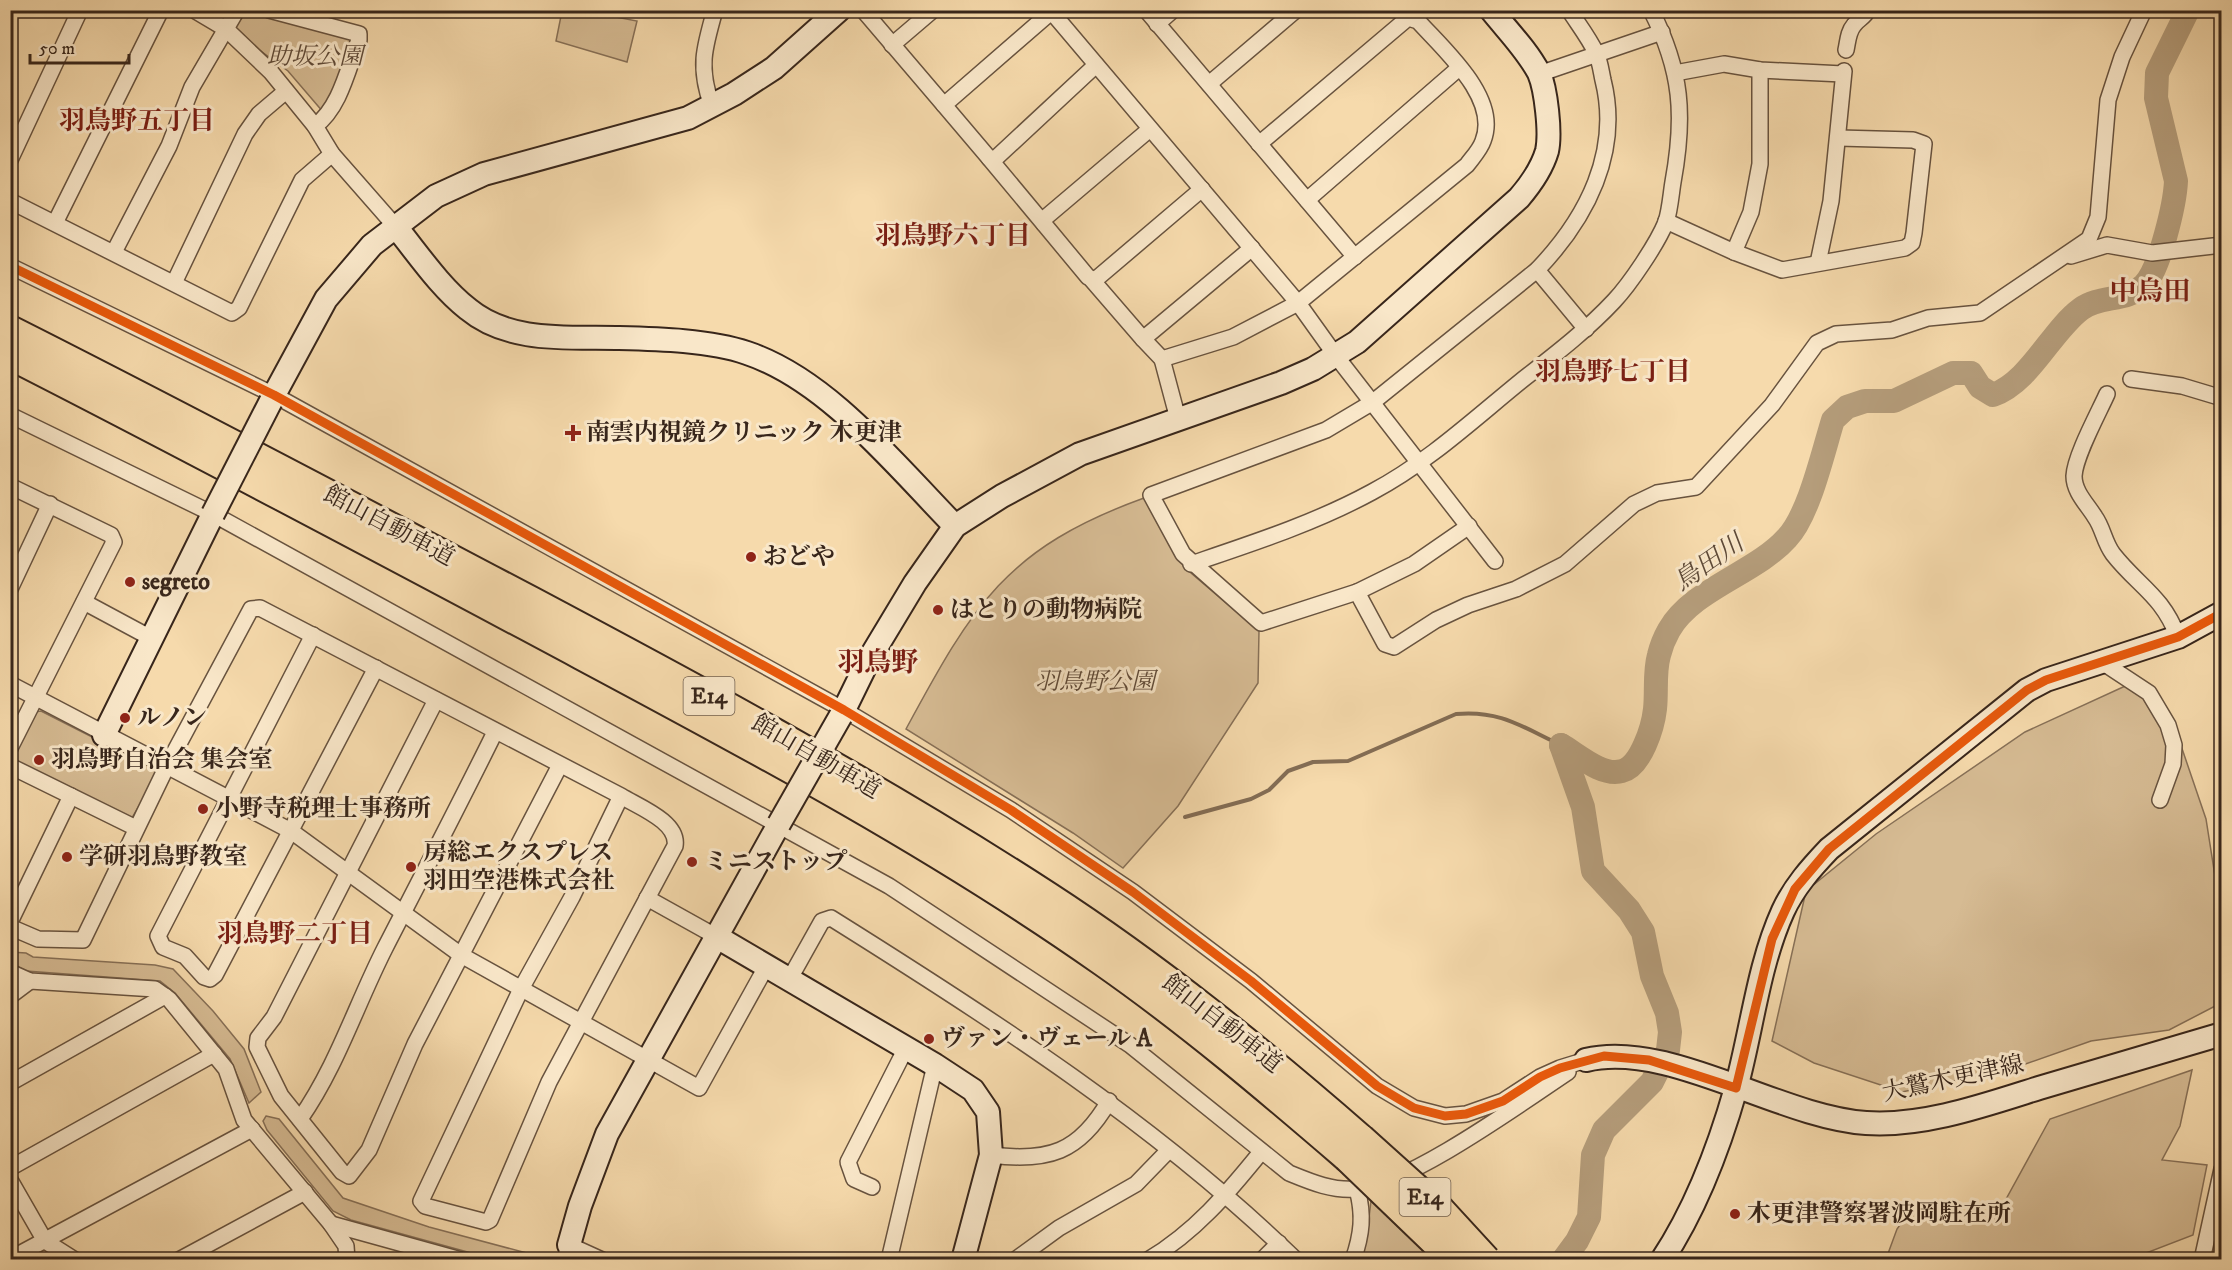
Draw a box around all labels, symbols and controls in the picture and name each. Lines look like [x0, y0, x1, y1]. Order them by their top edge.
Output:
scale bar [30, 27, 129, 65]
text: 50 m [39, 38, 75, 60]
park label: 助坂公園 [267, 42, 367, 72]
district label: 羽鳥野五丁目 [59, 105, 215, 138]
district label: 羽鳥野六丁目 [875, 220, 1031, 253]
district label: 中烏田 [2110, 275, 2191, 309]
district label: 羽鳥野七丁目 [1535, 356, 1691, 389]
place label: 南雲内視鏡クリニック 木更津 [586, 418, 902, 448]
marker: 南雲内視鏡クリニック 木更津 [564, 424, 582, 442]
street label: 館山自動車道 [318, 479, 460, 573]
water label: 鳥田川 [1668, 525, 1753, 599]
place label: おどや [763, 542, 835, 572]
marker: おどや [744, 550, 758, 564]
place label: segreto [142, 567, 210, 597]
marker: segreto [123, 575, 137, 589]
place label: はとりの動物病院 [950, 595, 1142, 625]
marker: はとりの動物病院 [931, 603, 945, 617]
district label: 羽鳥野 [838, 646, 919, 680]
park label: 羽鳥野公園 [1035, 667, 1159, 697]
road number: E14 [684, 677, 734, 715]
place label: ルノン [137, 703, 207, 733]
street label: 館山自動車道 [746, 708, 886, 806]
marker: ルノン [118, 711, 132, 725]
place label: 羽鳥野自治会 集会室 [51, 745, 272, 775]
marker: 羽鳥野自治会 集会室 [32, 753, 46, 767]
place label: 小野寺税理士事務所 [215, 794, 431, 824]
marker: 小野寺税理士事務所 [196, 802, 210, 816]
place label: 房総エクスプレス 羽田空港株式会社 [423, 838, 615, 896]
place label: 学研羽鳥野教室 [79, 842, 247, 872]
place label: ミニストップ [704, 847, 848, 877]
marker: 学研羽鳥野教室 [60, 850, 74, 864]
marker: ミニストップ [685, 855, 699, 869]
marker: 房総エクスプレス 羽田空港株式会社 [404, 860, 418, 874]
district label: 羽鳥野二丁目 [217, 918, 373, 951]
street label: 館山自動車道 [1156, 968, 1288, 1080]
place label: ヴァン・ヴェール A [941, 1024, 1152, 1054]
marker: ヴァン・ヴェール A [922, 1032, 936, 1046]
street label: 大鷲木更津線 [1879, 1049, 2027, 1109]
road number: E14 [1400, 1178, 1450, 1216]
place label: 木更津警察署波岡駐在所 [1747, 1199, 2011, 1229]
marker: 木更津警察署波岡駐在所 [1728, 1207, 1742, 1221]

